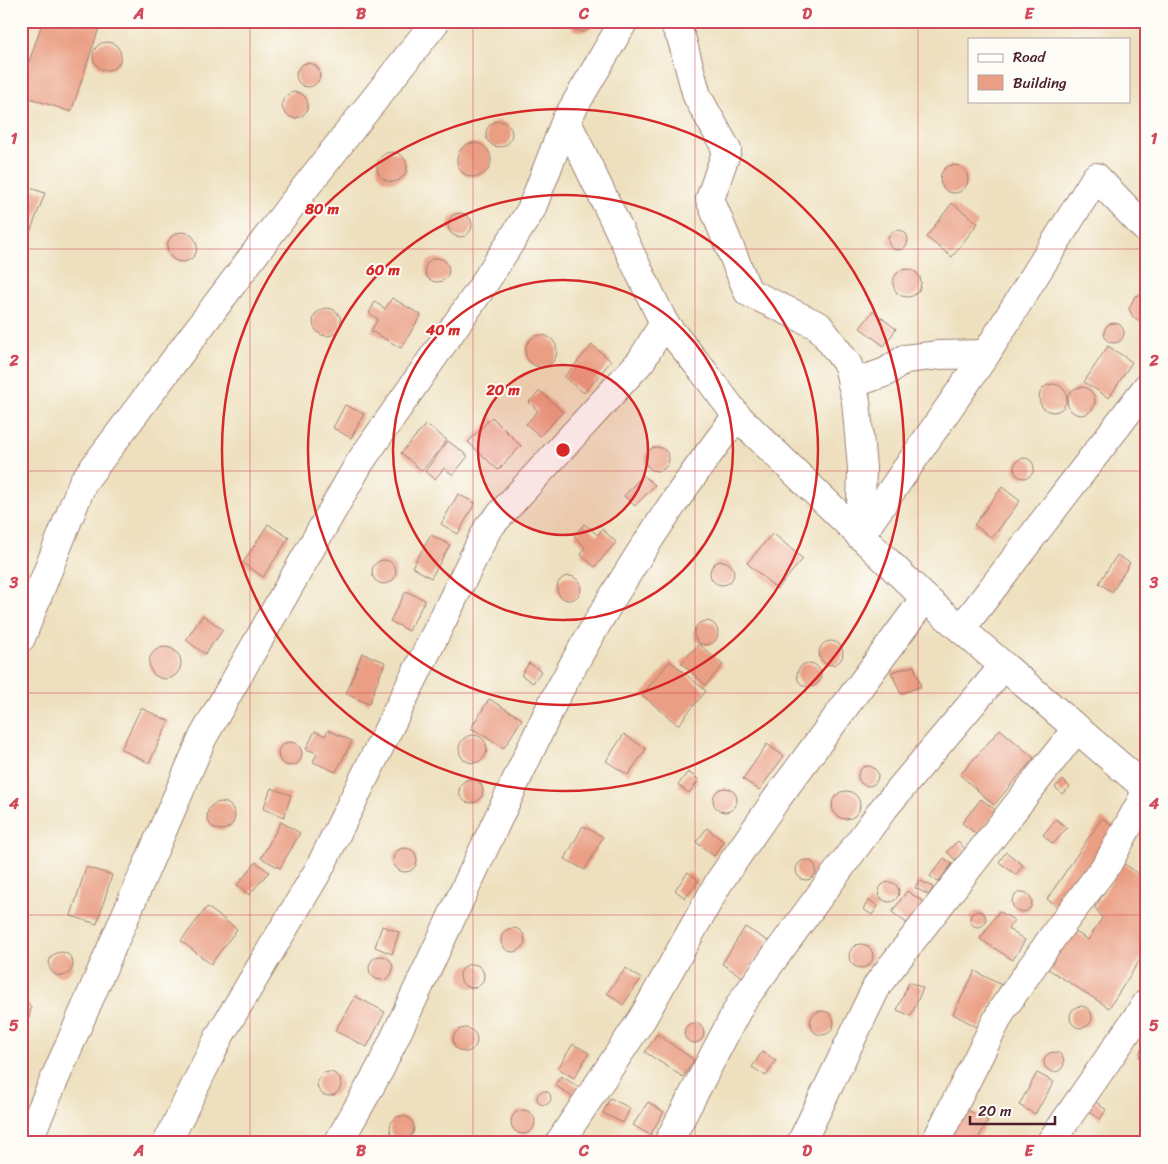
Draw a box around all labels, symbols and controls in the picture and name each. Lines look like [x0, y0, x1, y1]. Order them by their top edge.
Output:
text: A [133, 0, 144, 28]
text: B [356, 0, 367, 28]
text: C [578, 0, 590, 28]
text: D [802, 0, 812, 28]
text: E [1025, 0, 1035, 28]
legend [968, 38, 1130, 102]
text: Road [1013, 44, 1046, 70]
text: Building [1013, 70, 1067, 96]
text: 1 [11, 124, 18, 153]
text: 1 [1151, 124, 1158, 153]
text: 80 m [304, 196, 339, 222]
text: 60 m [365, 257, 400, 283]
text: 40 m [425, 317, 461, 343]
text: 2 [8, 346, 19, 375]
text: 2 [1148, 346, 1159, 375]
text: 20 m [485, 377, 520, 403]
centre of rings [554, 441, 572, 459]
text: 3 [9, 568, 19, 597]
text: 3 [1149, 568, 1159, 597]
text: 4 [8, 789, 19, 818]
text: 4 [1148, 789, 1159, 818]
text: 5 [9, 1011, 19, 1040]
text: 5 [1149, 1011, 1159, 1040]
scale bar [970, 1094, 1056, 1126]
text: 20 m [978, 1098, 1012, 1124]
text: A [133, 1136, 144, 1164]
text: B [356, 1136, 367, 1164]
text: C [578, 1136, 590, 1164]
text: D [802, 1136, 812, 1164]
text: E [1025, 1136, 1035, 1164]

